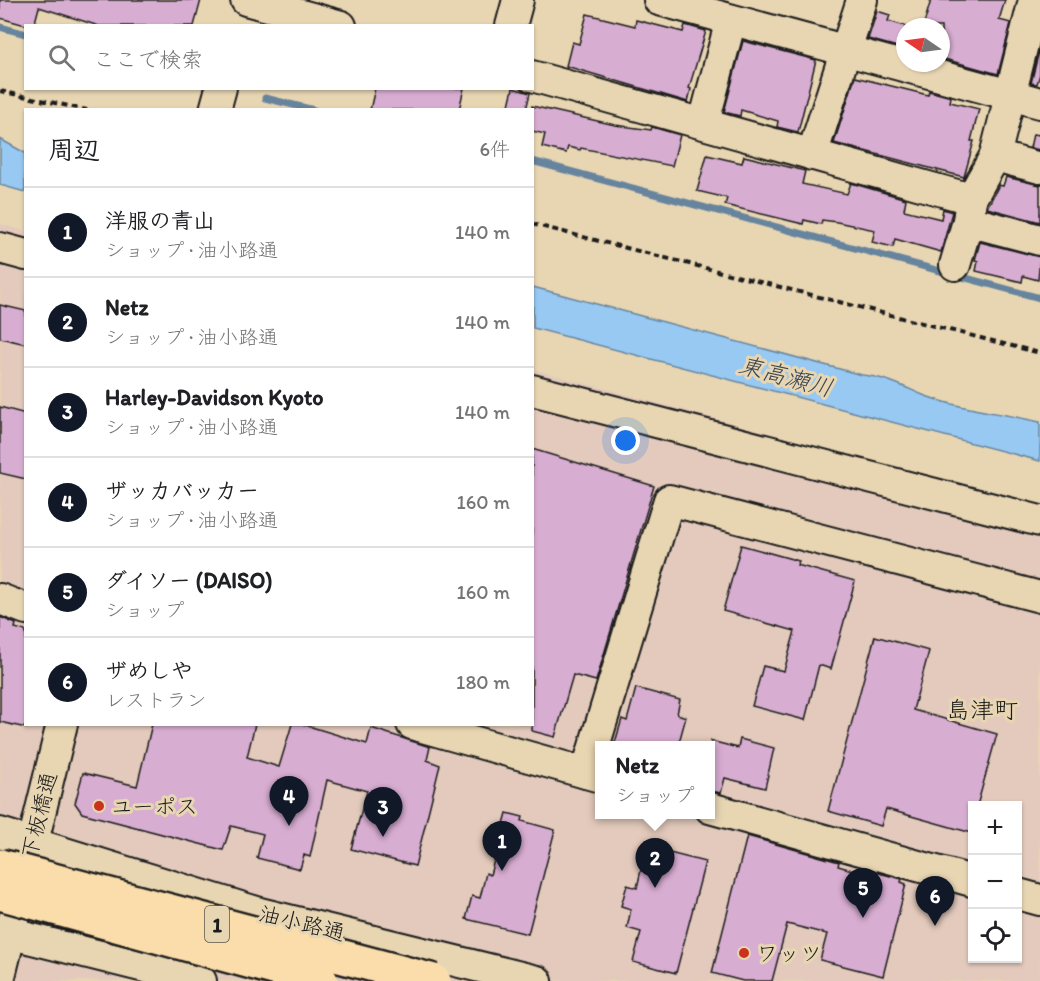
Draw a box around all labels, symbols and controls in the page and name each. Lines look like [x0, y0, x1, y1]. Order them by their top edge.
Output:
north arrow [896, 18, 950, 72]
search box [24, 24, 534, 90]
icon: search [45, 41, 78, 74]
text: ここで検索 [93, 46, 203, 73]
text: 周辺 [48, 134, 100, 166]
text: 6件 [479, 137, 510, 161]
text: 洋服の青山 [105, 207, 215, 234]
text: 1 [63, 220, 72, 244]
text: 140 m [455, 220, 510, 244]
text: ショップ · 油小路通 [105, 238, 278, 262]
text: Netz [105, 294, 149, 321]
text: 2 [62, 310, 73, 334]
text: 140 m [455, 310, 510, 334]
text: ショップ · 油小路通 [105, 325, 278, 349]
water label: 東高瀬川 [736, 350, 836, 402]
text: Harley-Davidson Kyoto [105, 384, 323, 411]
text: 3 [62, 400, 73, 424]
text: 140 m [455, 400, 510, 424]
text: ショップ · 油小路通 [105, 415, 278, 439]
your location [611, 426, 640, 455]
text: ザッカバッカー [105, 477, 259, 504]
text: 4 [61, 490, 74, 514]
text: 160 m [457, 490, 510, 514]
text: ショップ · 油小路通 [105, 508, 278, 532]
text: ダイソー (DAISO) [105, 567, 273, 594]
text: 5 [62, 580, 73, 604]
text: 160 m [457, 580, 510, 604]
text: ショップ [105, 598, 184, 622]
text: ザめしや [105, 657, 193, 684]
text: 6 [62, 670, 73, 694]
text: 180 m [456, 670, 510, 694]
text: レストラン [105, 688, 207, 712]
district label: 島津町 [946, 695, 1018, 724]
popup [595, 741, 715, 819]
text: Netz [615, 752, 659, 779]
street label: 下板橋通 [15, 769, 63, 861]
pin: 4 [270, 776, 308, 826]
text: ショップ [615, 783, 695, 807]
pin: 3 [364, 788, 403, 837]
place label: ユーポス [111, 793, 198, 820]
marker: ユーポス [92, 799, 106, 813]
map controls [968, 801, 1022, 963]
button: + [968, 801, 1022, 855]
pin: 1 [482, 822, 522, 871]
pin: 2 [636, 838, 674, 888]
button: − [968, 855, 1022, 909]
pin: 5 [844, 868, 882, 918]
pin: 6 [916, 876, 954, 926]
street label: 油小路通 [256, 899, 348, 947]
road number: 1 [205, 906, 229, 942]
button: locate [968, 909, 1022, 963]
place label: ワッツ [756, 940, 822, 967]
marker: ワッツ [737, 946, 751, 960]

